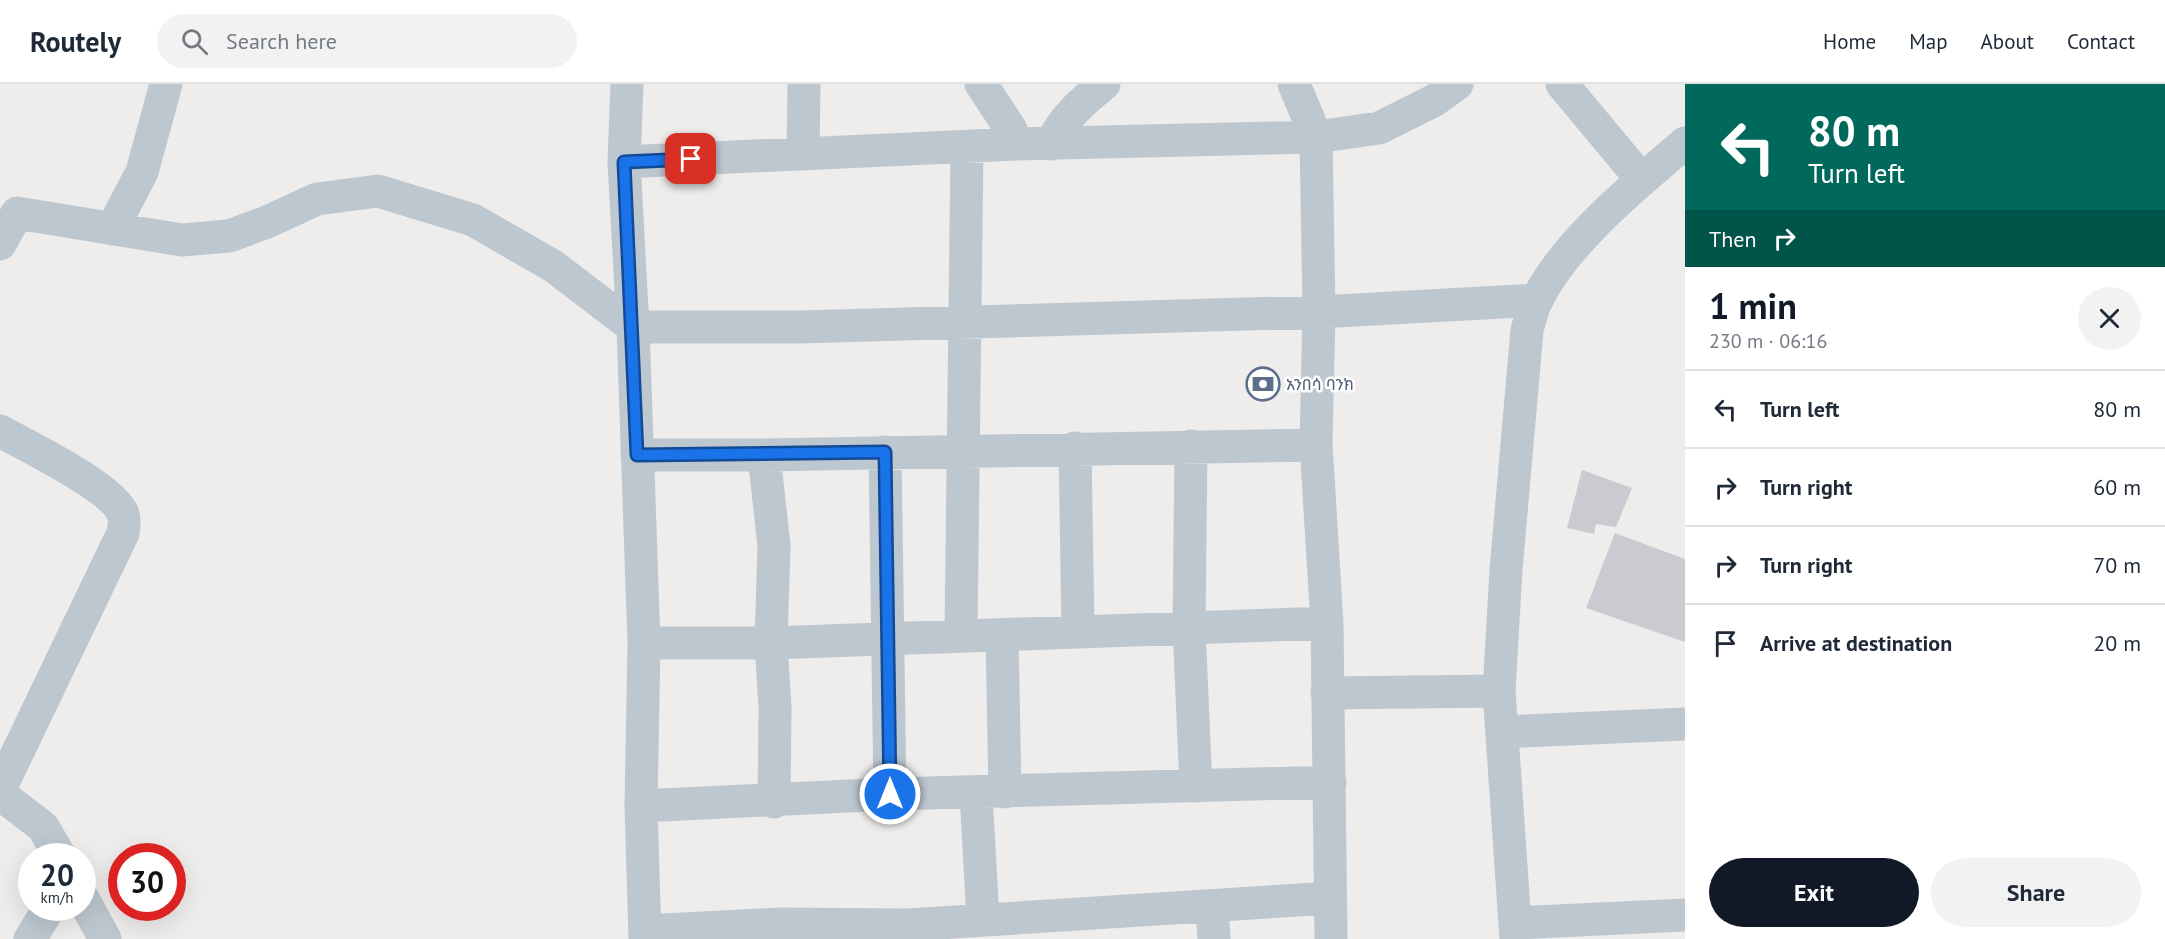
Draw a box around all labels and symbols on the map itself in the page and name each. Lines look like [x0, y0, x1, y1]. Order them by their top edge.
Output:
pin [665, 133, 716, 184]
bank icon: አንበሳ ባንክ [1245, 366, 1281, 402]
place label: አንበሳ ባንክ [1286, 374, 1354, 394]
position arrow [858, 762, 922, 826]
speed limit sign: 30 [108, 843, 186, 921]

